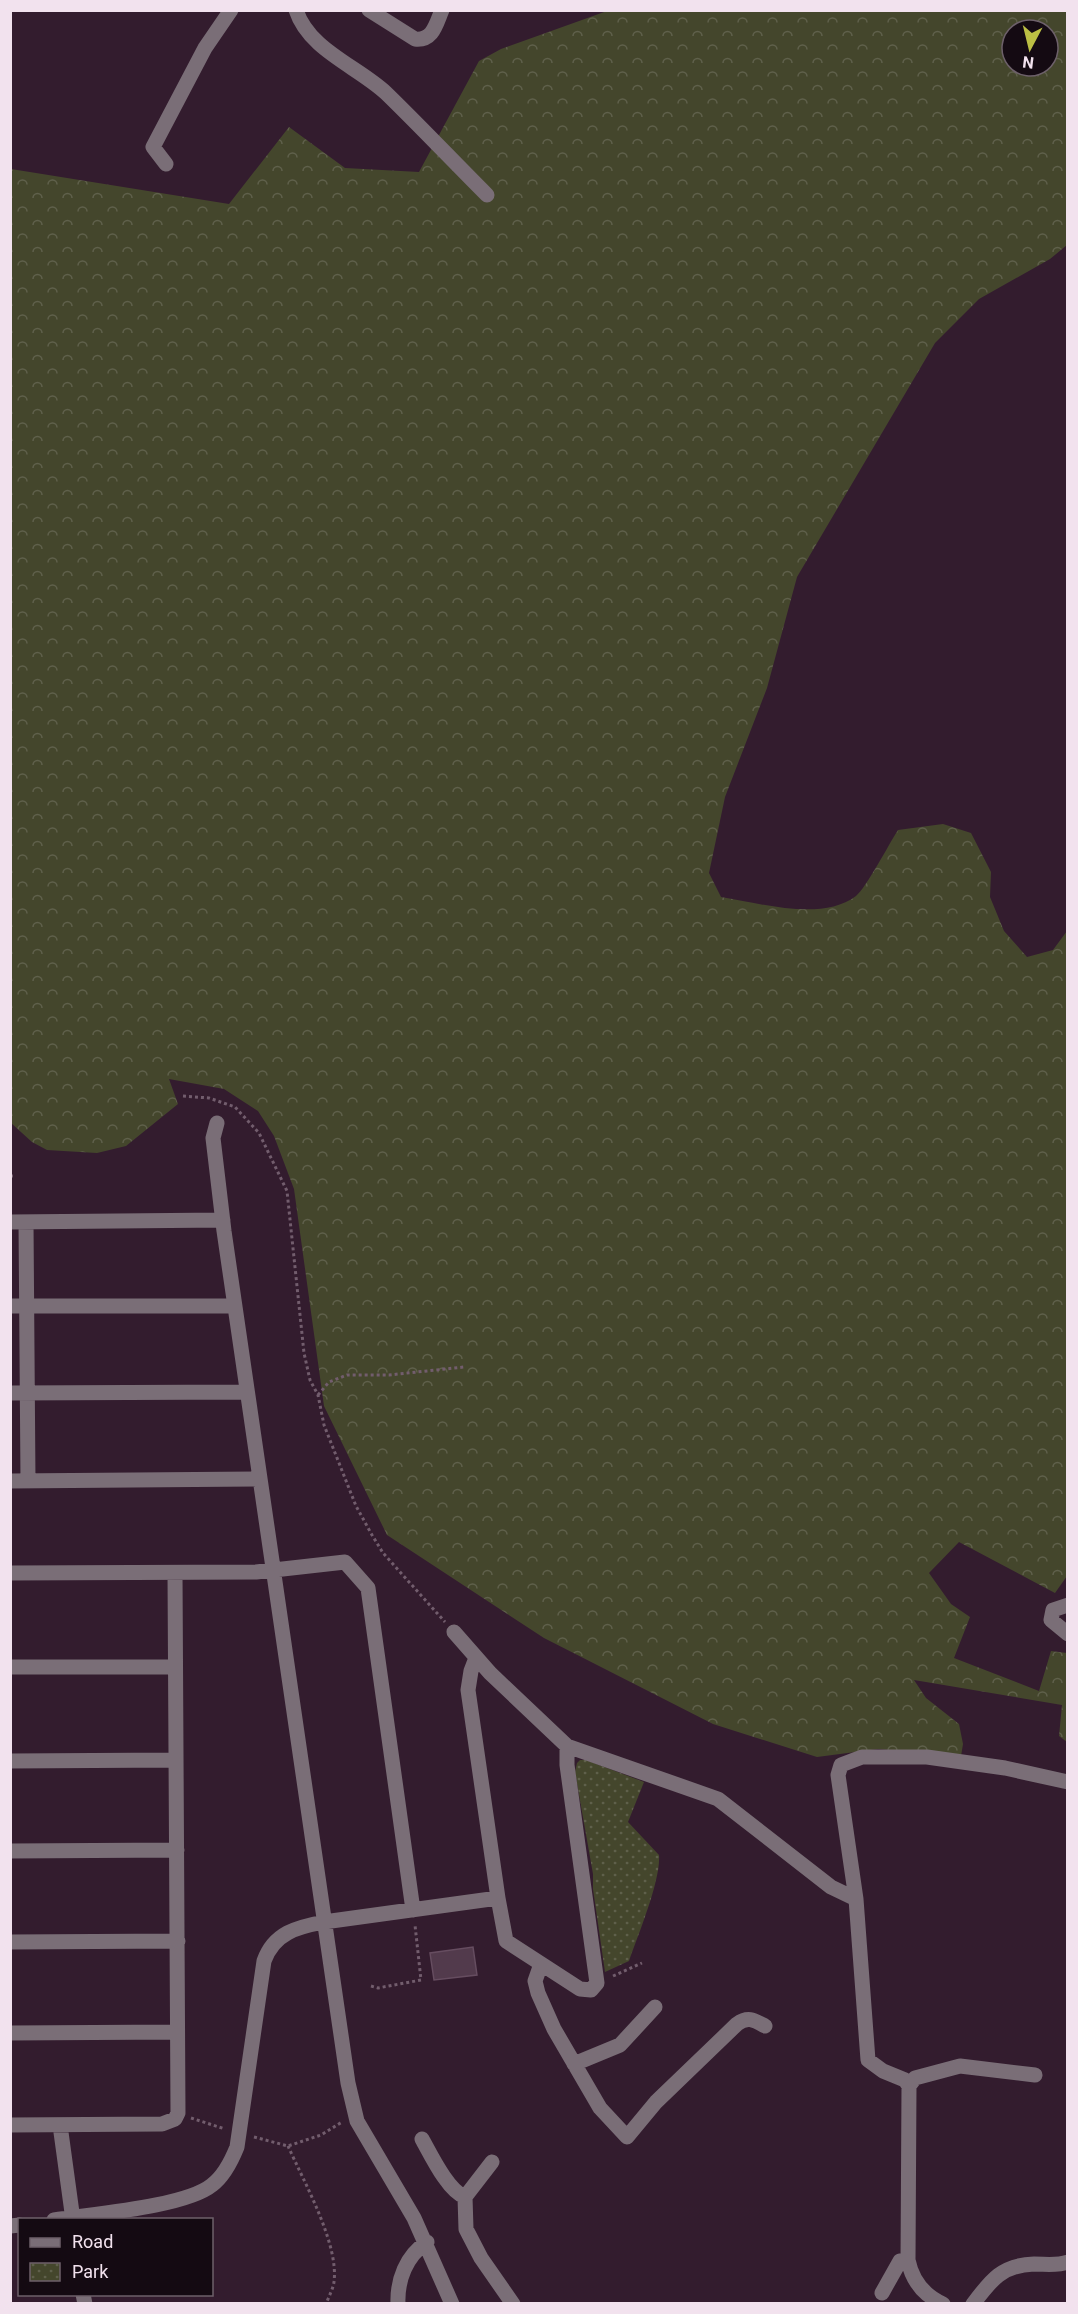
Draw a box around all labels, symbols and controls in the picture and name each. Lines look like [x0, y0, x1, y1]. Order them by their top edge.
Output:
north arrow [1000, 18, 1060, 78]
text: N [1021, 52, 1035, 73]
legend [18, 2218, 213, 2296]
text: Road [72, 2231, 113, 2252]
text: Park [72, 2261, 109, 2282]

